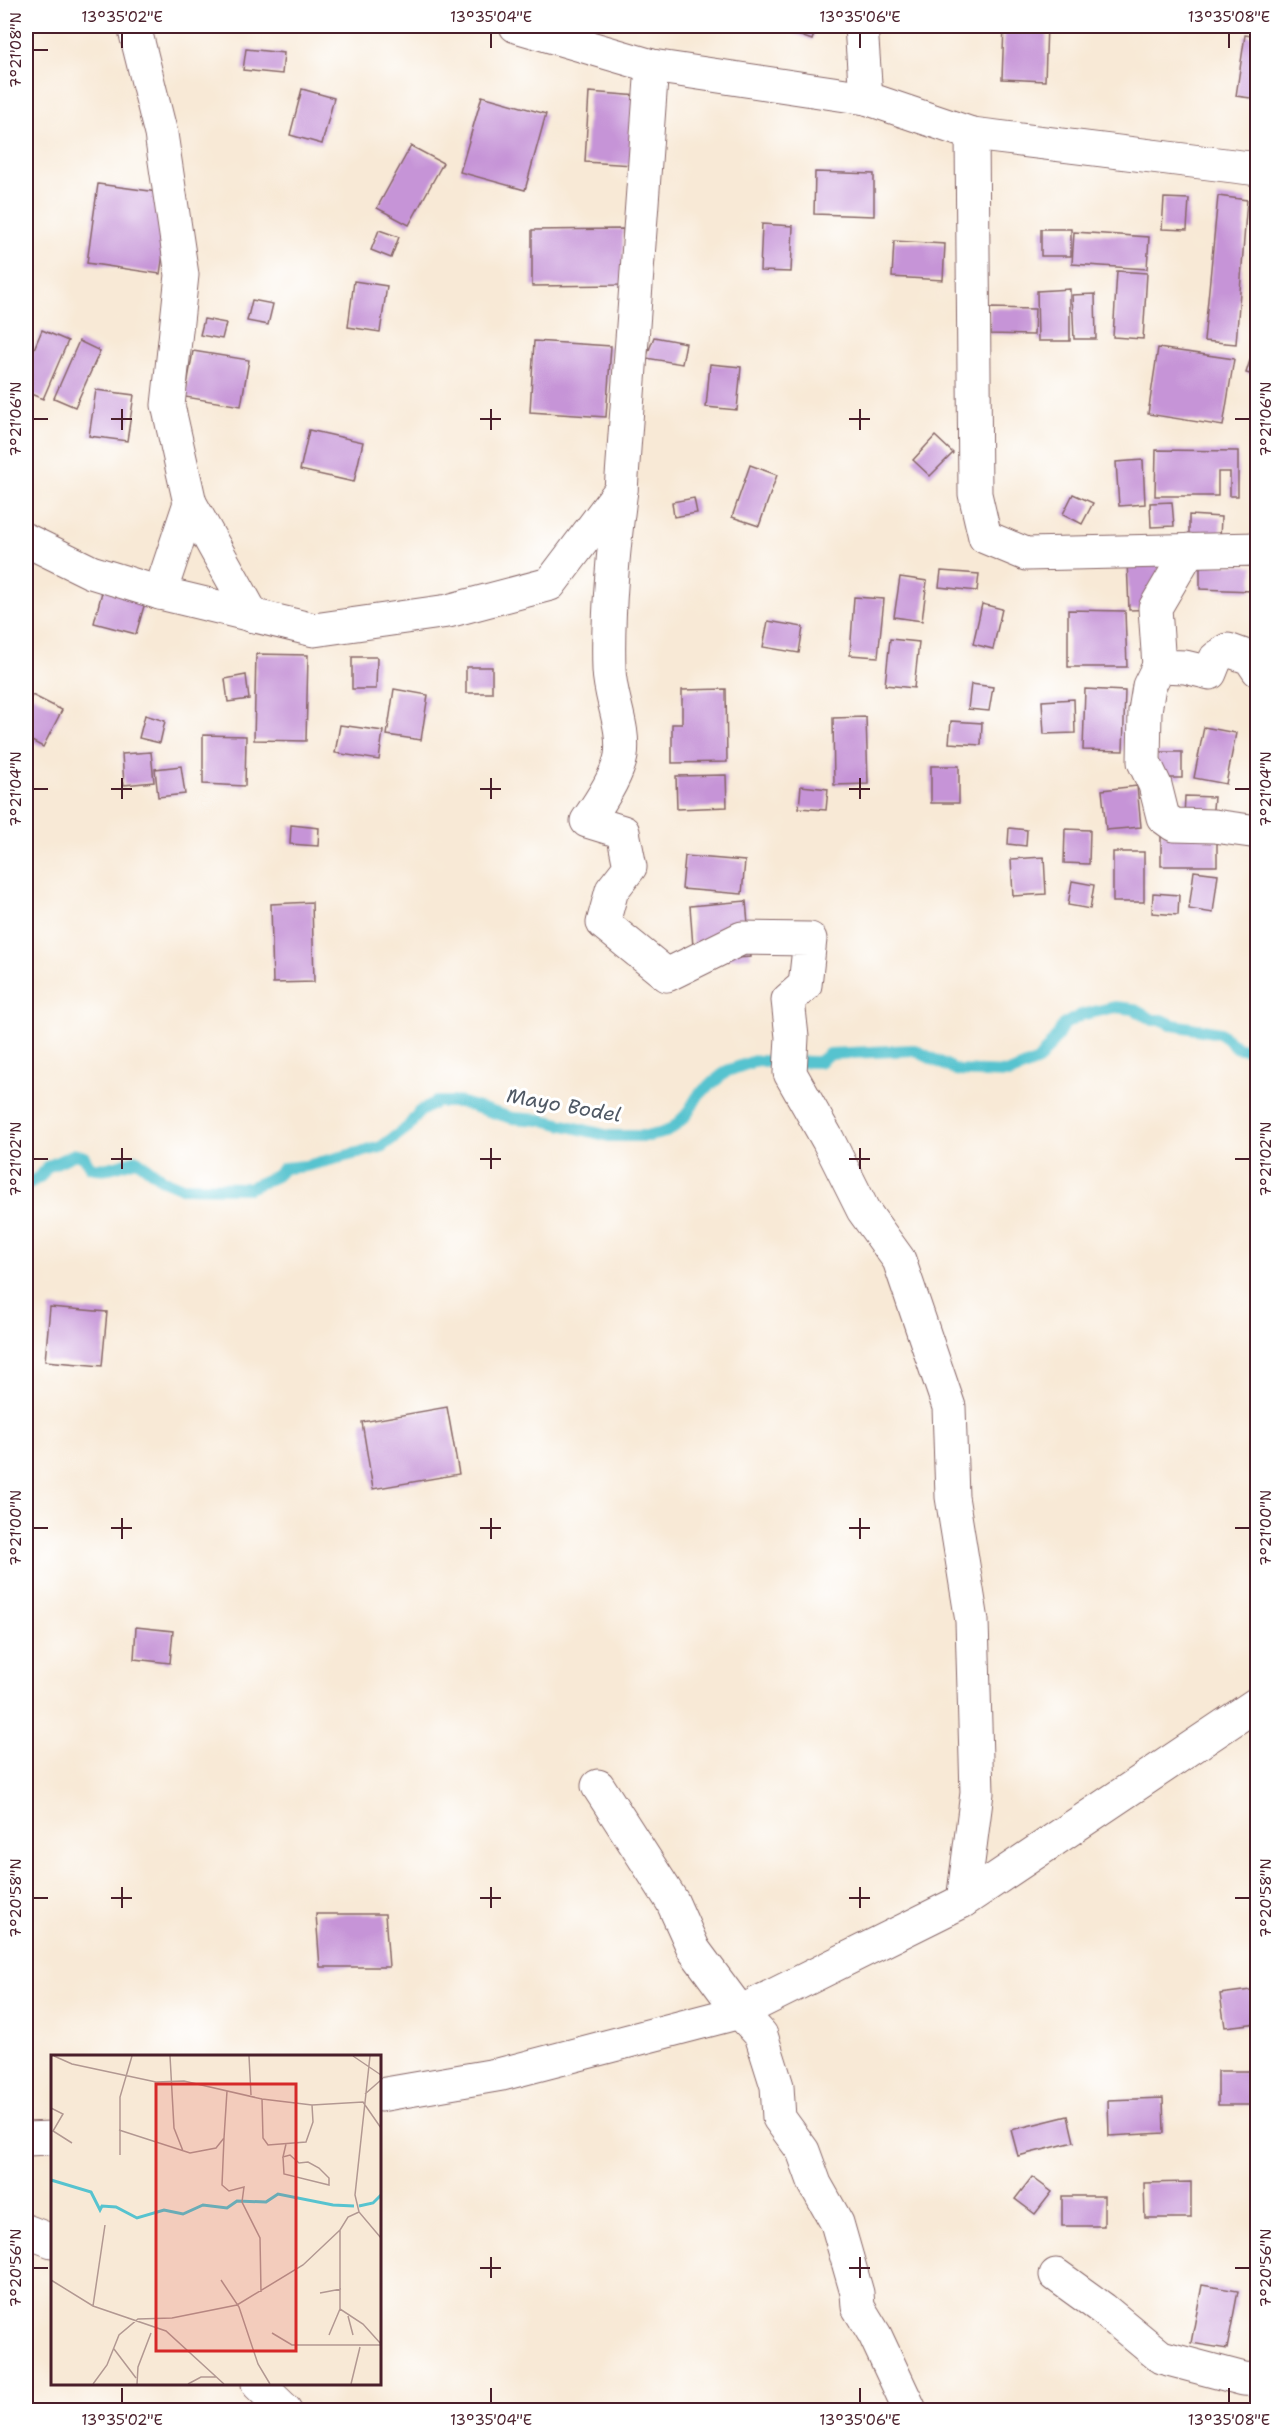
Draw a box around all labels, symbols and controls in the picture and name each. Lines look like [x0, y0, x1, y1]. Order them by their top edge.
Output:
text: 13°35'02"E [81, 7, 163, 27]
text: 13°35'04"E [450, 7, 532, 27]
text: 13°35'06"E [819, 7, 901, 27]
text: 13°35'08"E [1188, 7, 1270, 27]
text: 7°21'08"N [6, 12, 26, 88]
text: 7°21'06"N [6, 382, 26, 457]
text: 7°21'06"N [1256, 382, 1276, 457]
text: 7°21'04"N [6, 751, 26, 827]
text: 7°21'04"N [1256, 751, 1276, 827]
water label: Mayo Bodel [505, 1082, 623, 1128]
text: 7°21'02"N [6, 1121, 26, 1197]
text: 7°21'02"N [1256, 1121, 1276, 1197]
text: 7°21'00"N [6, 1490, 26, 1566]
text: 7°21'00"N [1256, 1490, 1276, 1566]
text: 7°20'58"N [6, 1858, 26, 1938]
text: 7°20'58"N [1256, 1858, 1276, 1938]
inset map [51, 2055, 381, 2385]
text: 7°20'56"N [6, 2229, 26, 2307]
text: 7°20'56"N [1256, 2229, 1276, 2307]
text: 13°35'02"E [81, 2410, 163, 2430]
text: 13°35'04"E [450, 2410, 532, 2430]
text: 13°35'06"E [819, 2410, 901, 2430]
text: 13°35'08"E [1188, 2410, 1270, 2430]

